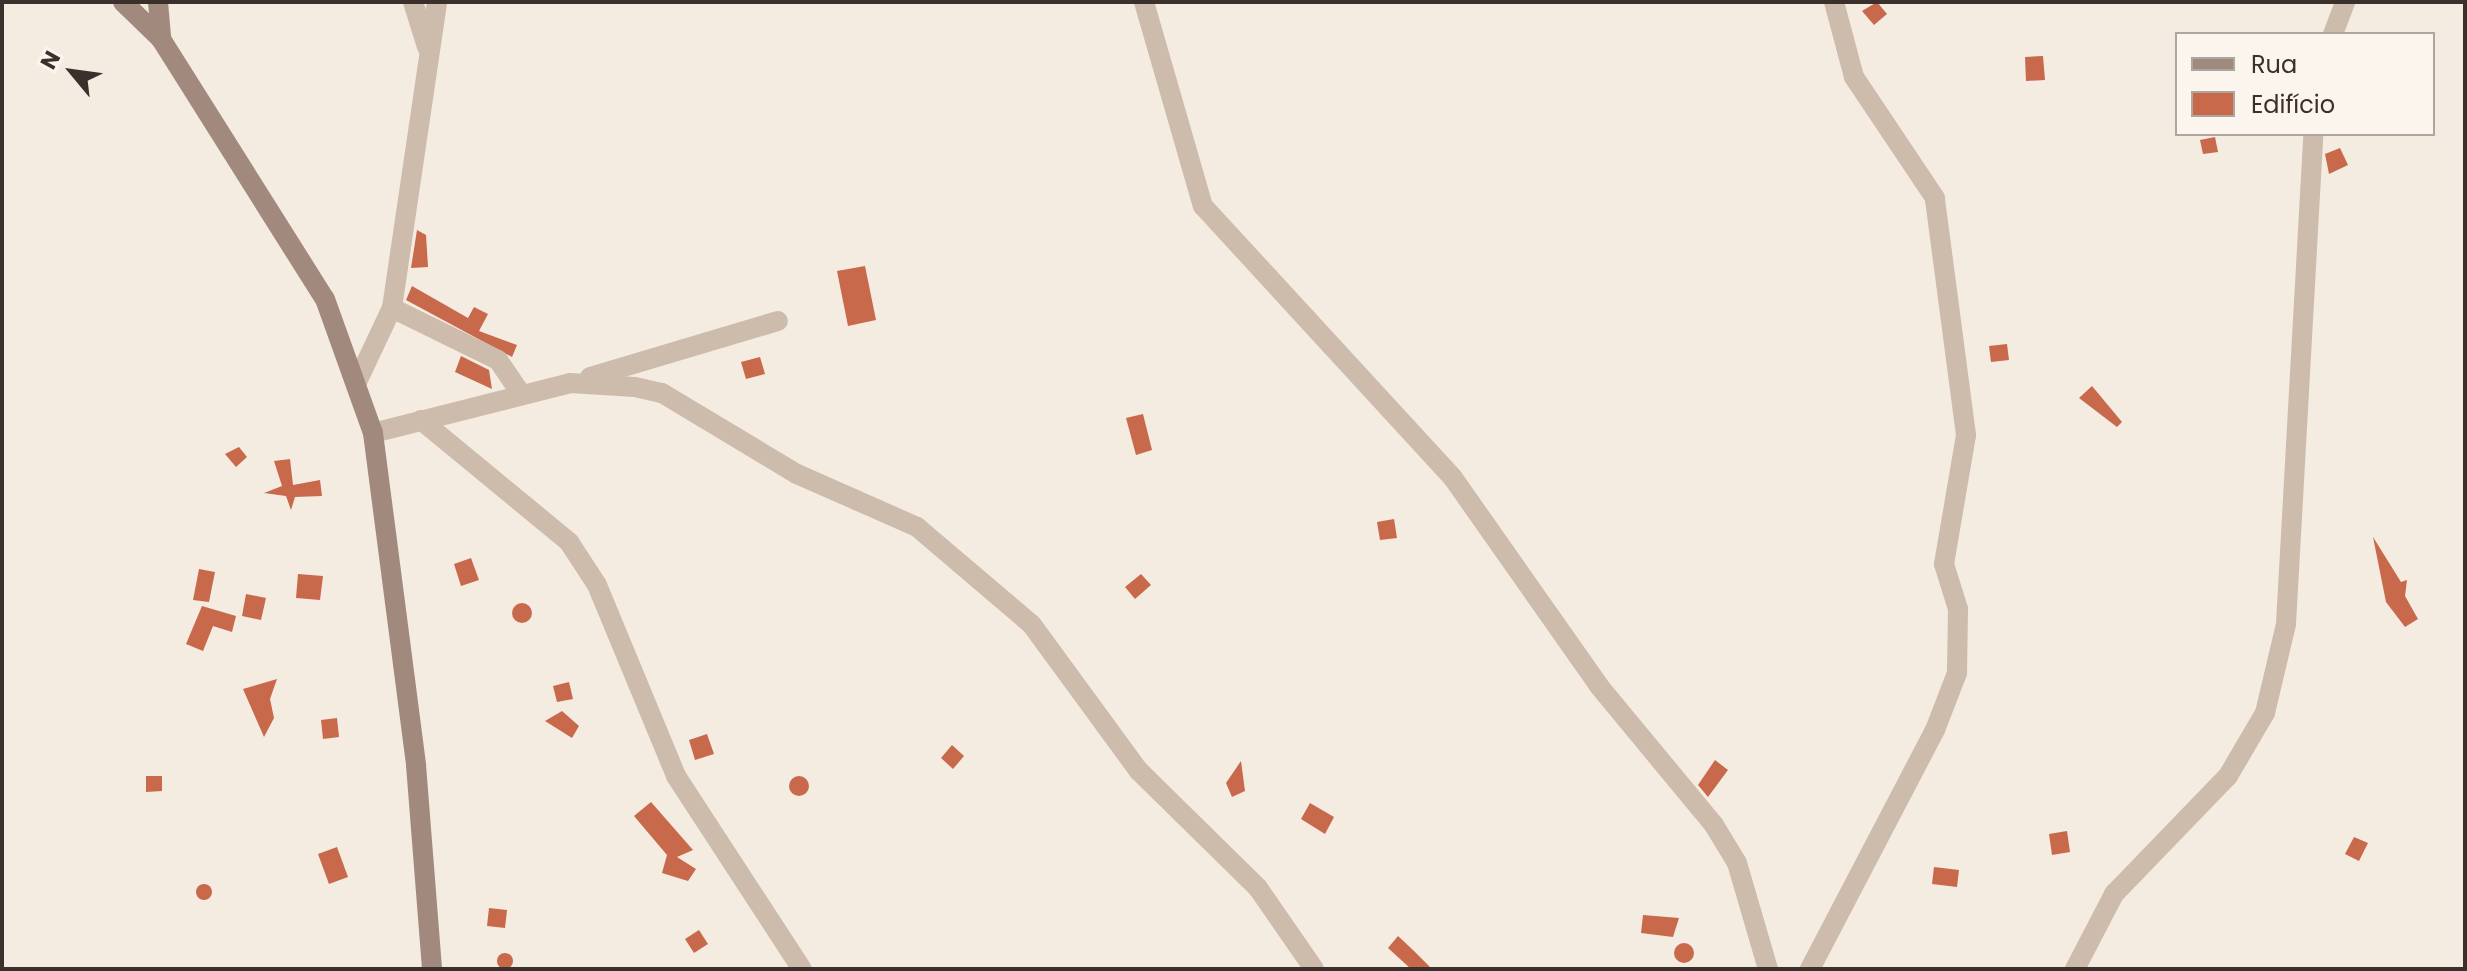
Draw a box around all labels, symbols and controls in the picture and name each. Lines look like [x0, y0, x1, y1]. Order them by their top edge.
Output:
north arrow [32, 32, 112, 112]
legend [2175, 32, 2435, 136]
text: N [33, 45, 68, 75]
text: Rua [2251, 48, 2297, 81]
text: Edifício [2251, 88, 2335, 121]

